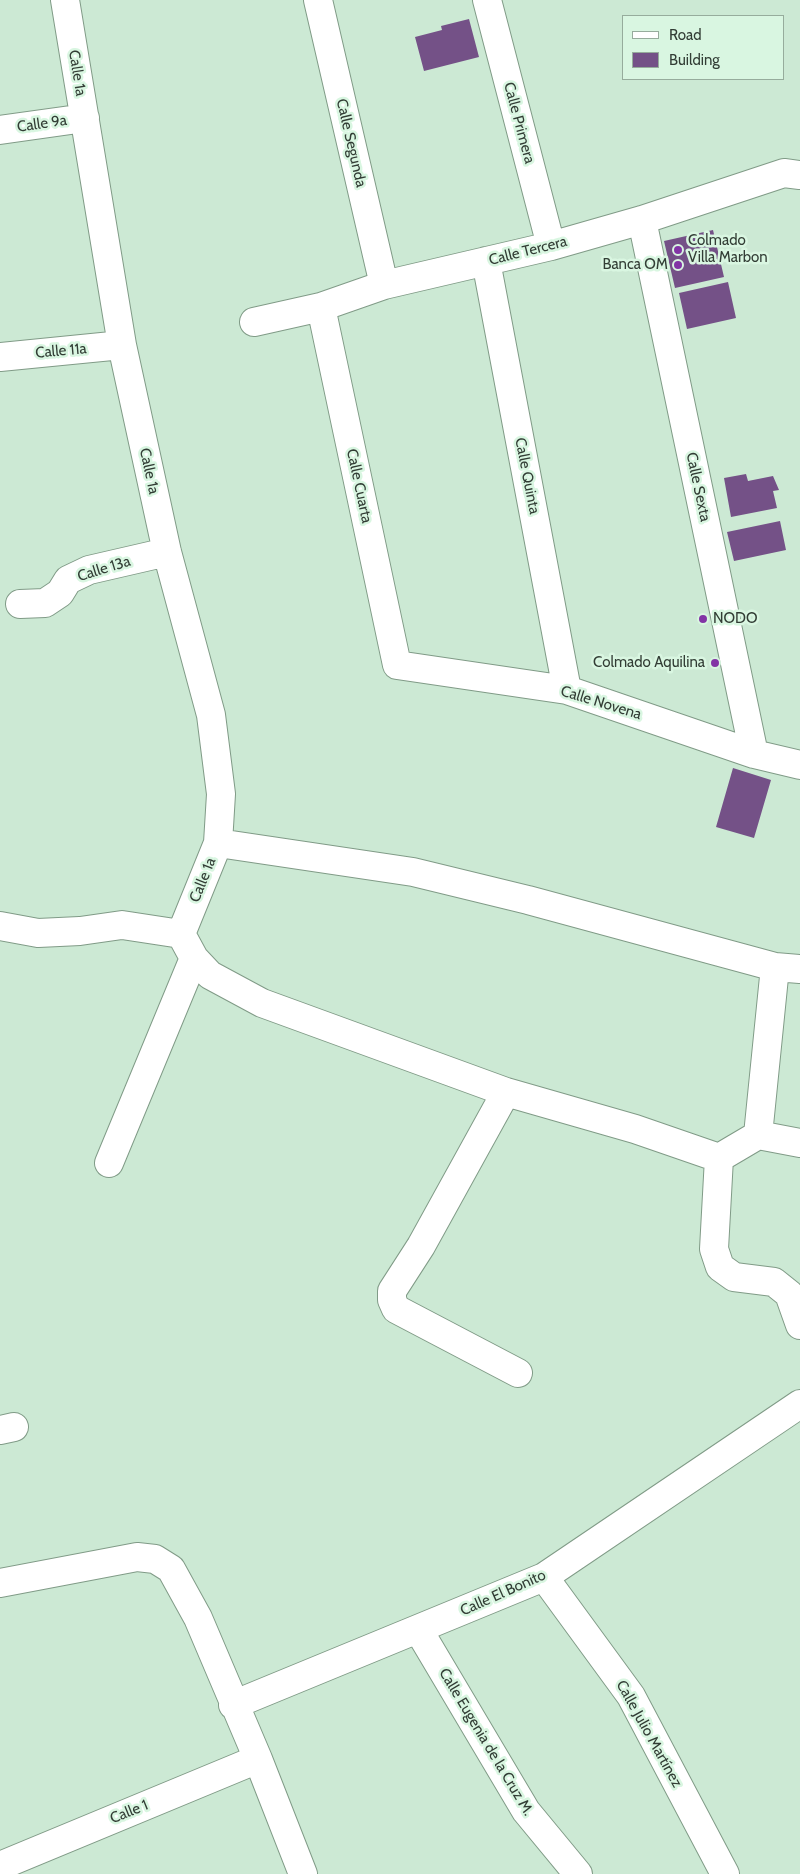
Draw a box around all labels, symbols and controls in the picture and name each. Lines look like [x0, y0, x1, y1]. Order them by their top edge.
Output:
legend [622, 15, 785, 80]
text: Road [669, 26, 702, 44]
street label: Calle 1a [64, 49, 90, 97]
text: Building [669, 51, 720, 69]
street label: Calle Primera [499, 80, 539, 166]
street label: Calle Segunda [332, 97, 370, 189]
street label: Calle 9a [16, 112, 68, 136]
place label: Colmado Villa Marbon [688, 232, 768, 267]
street label: Calle Tercera [487, 233, 569, 269]
marker: Colmado Villa Marbon [672, 244, 684, 256]
place label: Banca OM [602, 256, 668, 274]
marker: Banca OM [672, 259, 684, 271]
street label: Calle 11a [35, 340, 87, 362]
street label: Calle Quinta [511, 436, 543, 516]
street label: Calle 1a [135, 446, 163, 496]
street label: Calle Cuarta [342, 447, 376, 525]
street label: Calle Sexta [682, 451, 714, 523]
street label: Calle 13a [75, 552, 133, 586]
place label: NODO [713, 610, 758, 628]
marker: NODO [697, 613, 709, 625]
place label: Colmado Aquilina [593, 654, 705, 672]
marker: Colmado Aquilina [709, 657, 721, 669]
street label: Calle Novena [558, 682, 644, 724]
street label: Calle 1a [186, 855, 220, 905]
street label: Calle El Bonito [457, 1566, 549, 1620]
street label: Calle Eugenia de la Cruz M. [435, 1665, 537, 1819]
street label: Calle Julio Martínez [612, 1677, 686, 1791]
street label: Calle 1 [107, 1796, 151, 1828]

